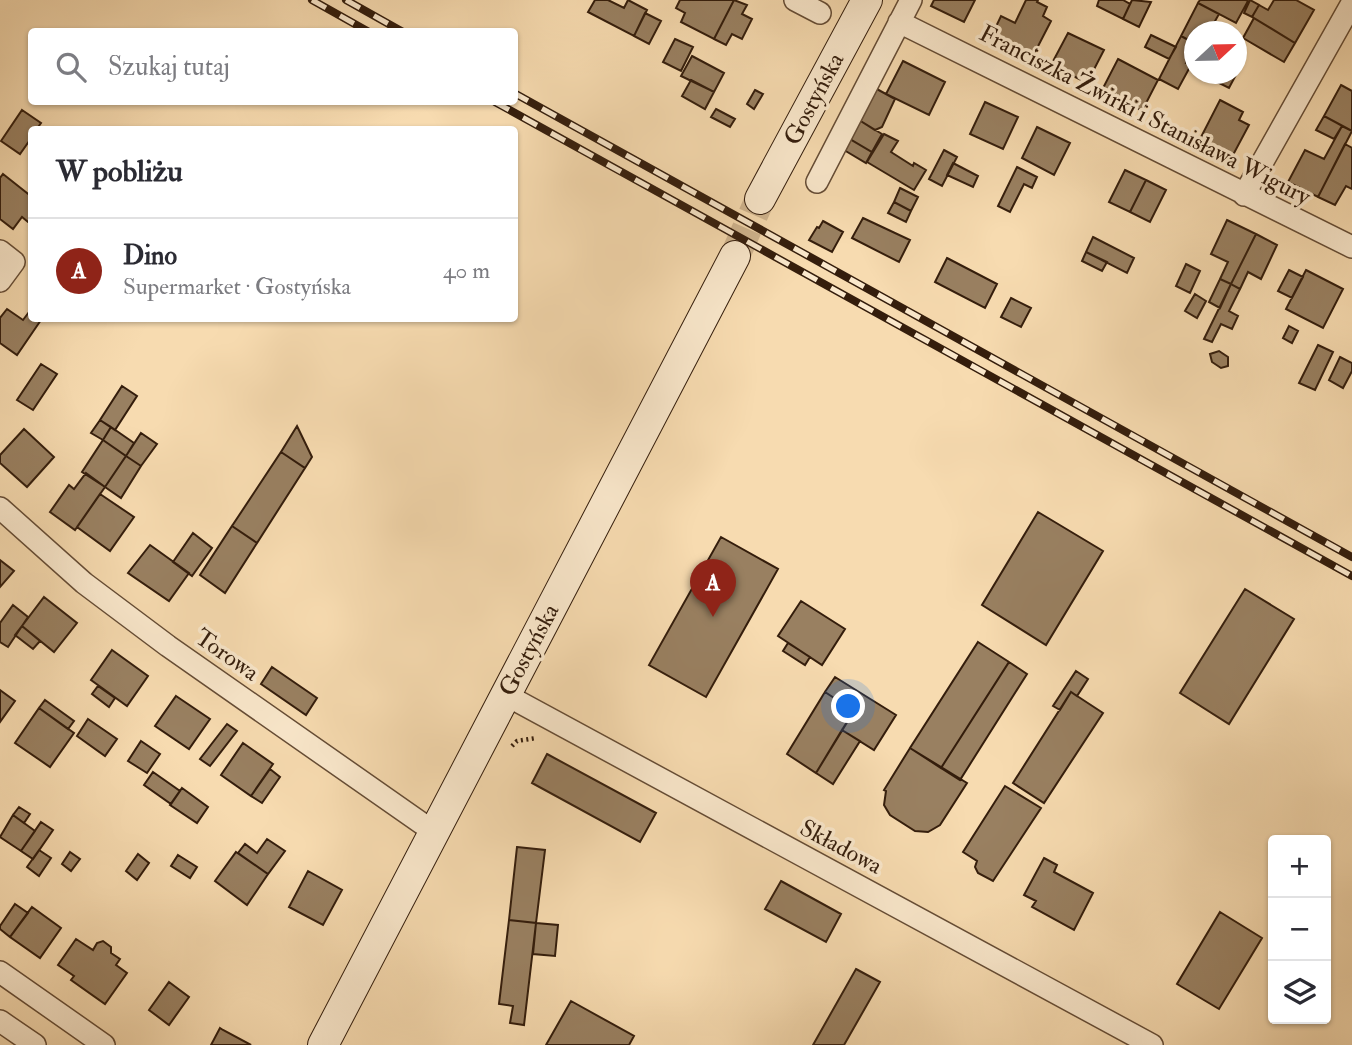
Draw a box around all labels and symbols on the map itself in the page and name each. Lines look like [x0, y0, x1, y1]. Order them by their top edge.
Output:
street label: Franciszka Żwirki i Stanisława Wigury [974, 17, 1317, 213]
north arrow [1184, 21, 1247, 84]
street label: Gostyńska [777, 47, 852, 150]
pin: A [690, 559, 736, 617]
street label: Gostyńska [492, 598, 567, 701]
street label: Torowa [189, 622, 266, 689]
your location [831, 689, 865, 723]
street label: Składowa [795, 812, 888, 882]

